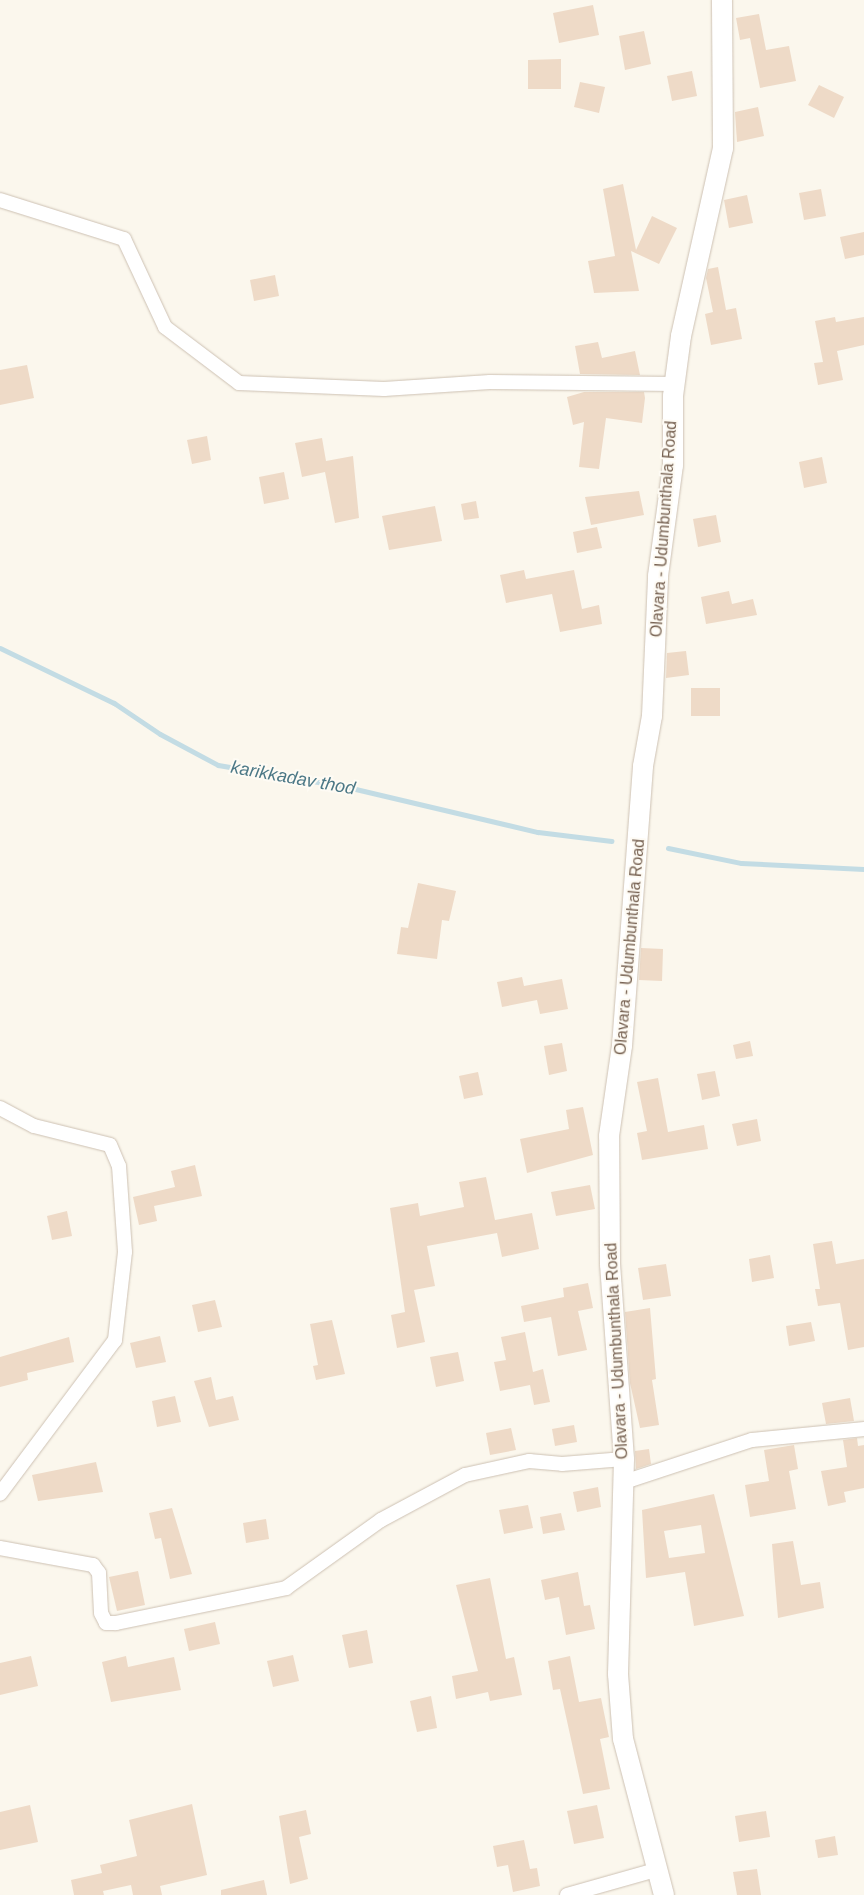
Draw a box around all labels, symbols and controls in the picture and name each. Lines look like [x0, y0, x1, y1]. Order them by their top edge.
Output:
street label: Olavara - Udumbunthala Road [647, 420, 681, 638]
water label: karikkadav thod [229, 756, 357, 800]
street label: Olavara - Udumbunthala Road [611, 838, 649, 1056]
street label: Olavara - Udumbunthala Road [602, 1242, 632, 1460]

